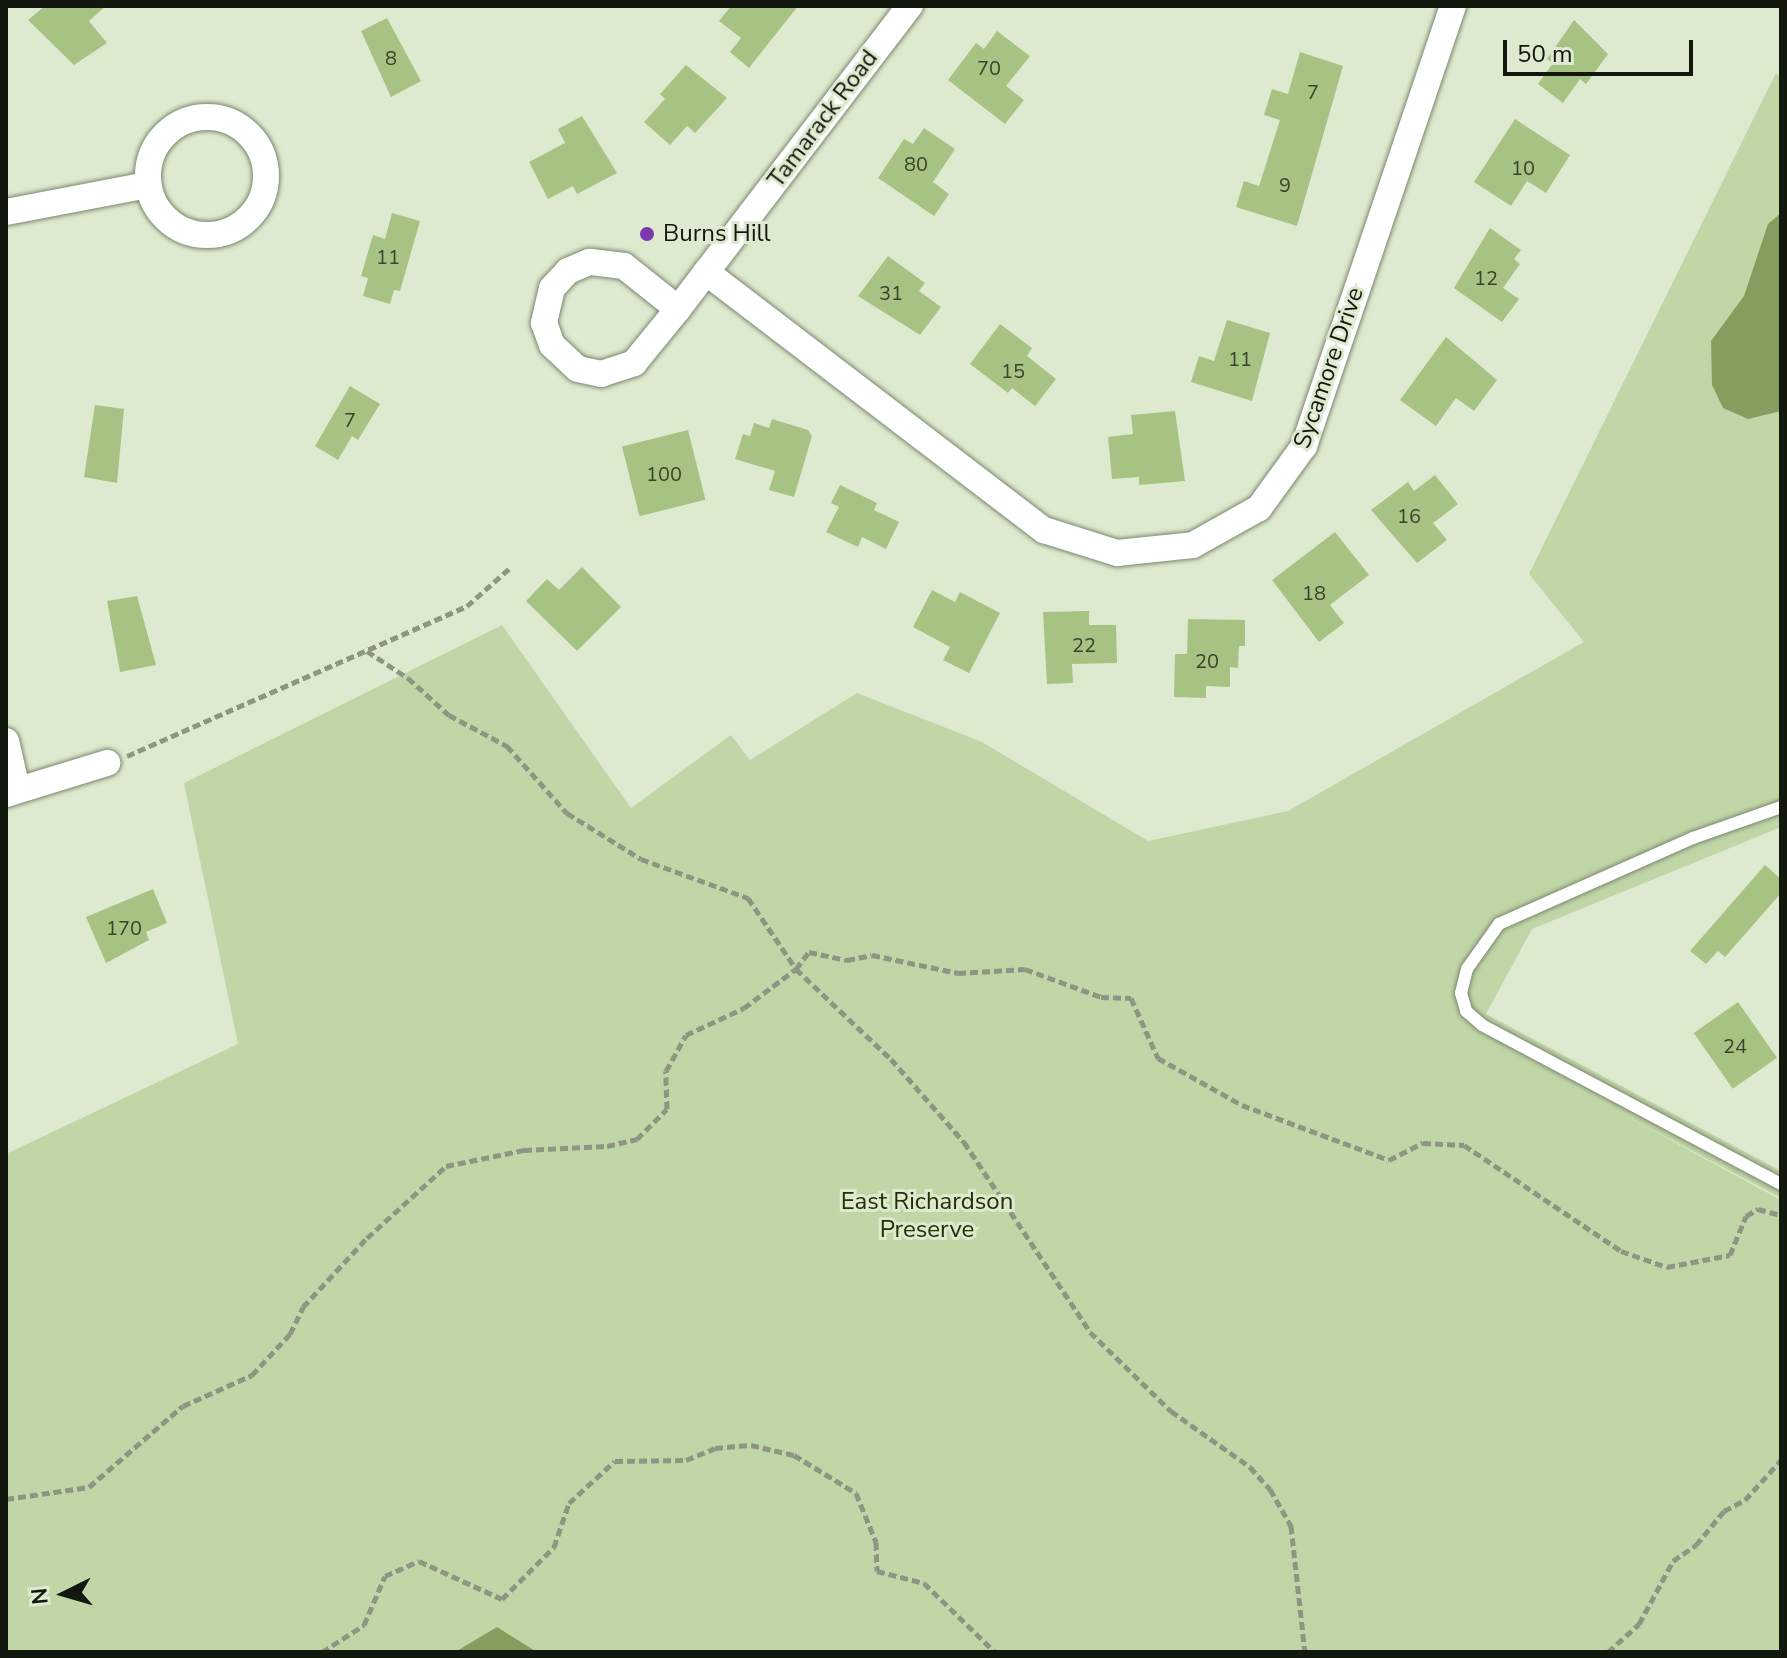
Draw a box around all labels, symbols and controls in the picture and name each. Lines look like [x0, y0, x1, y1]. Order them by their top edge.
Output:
scale bar [1507, 24, 1697, 74]
text: 50 m [1517, 38, 1573, 70]
street label: Tamarack Road [762, 44, 884, 194]
house number: 8 [385, 46, 397, 70]
house number: 70 [977, 56, 1001, 80]
house number: 7 [1307, 80, 1319, 104]
house number: 80 [904, 152, 928, 176]
house number: 10 [1511, 156, 1535, 180]
house number: 9 [1279, 173, 1291, 197]
place label: Burns Hill [663, 220, 771, 248]
marker: Burns Hill [638, 225, 656, 243]
house number: 11 [376, 245, 400, 269]
house number: 12 [1474, 266, 1498, 290]
house number: 31 [879, 281, 903, 305]
street label: Sycamore Drive [1288, 284, 1370, 452]
house number: 11 [1228, 347, 1252, 371]
house number: 15 [1001, 359, 1025, 383]
house number: 7 [344, 408, 356, 432]
house number: 100 [646, 462, 682, 486]
house number: 16 [1397, 504, 1421, 528]
house number: 18 [1302, 581, 1326, 605]
house number: 22 [1072, 633, 1096, 657]
house number: 20 [1195, 649, 1219, 673]
house number: 170 [106, 916, 142, 940]
house number: 24 [1723, 1034, 1747, 1058]
park label: East Richardson Preserve [841, 1188, 1013, 1244]
north arrow [24, 1554, 104, 1634]
text: N [24, 1587, 56, 1606]

